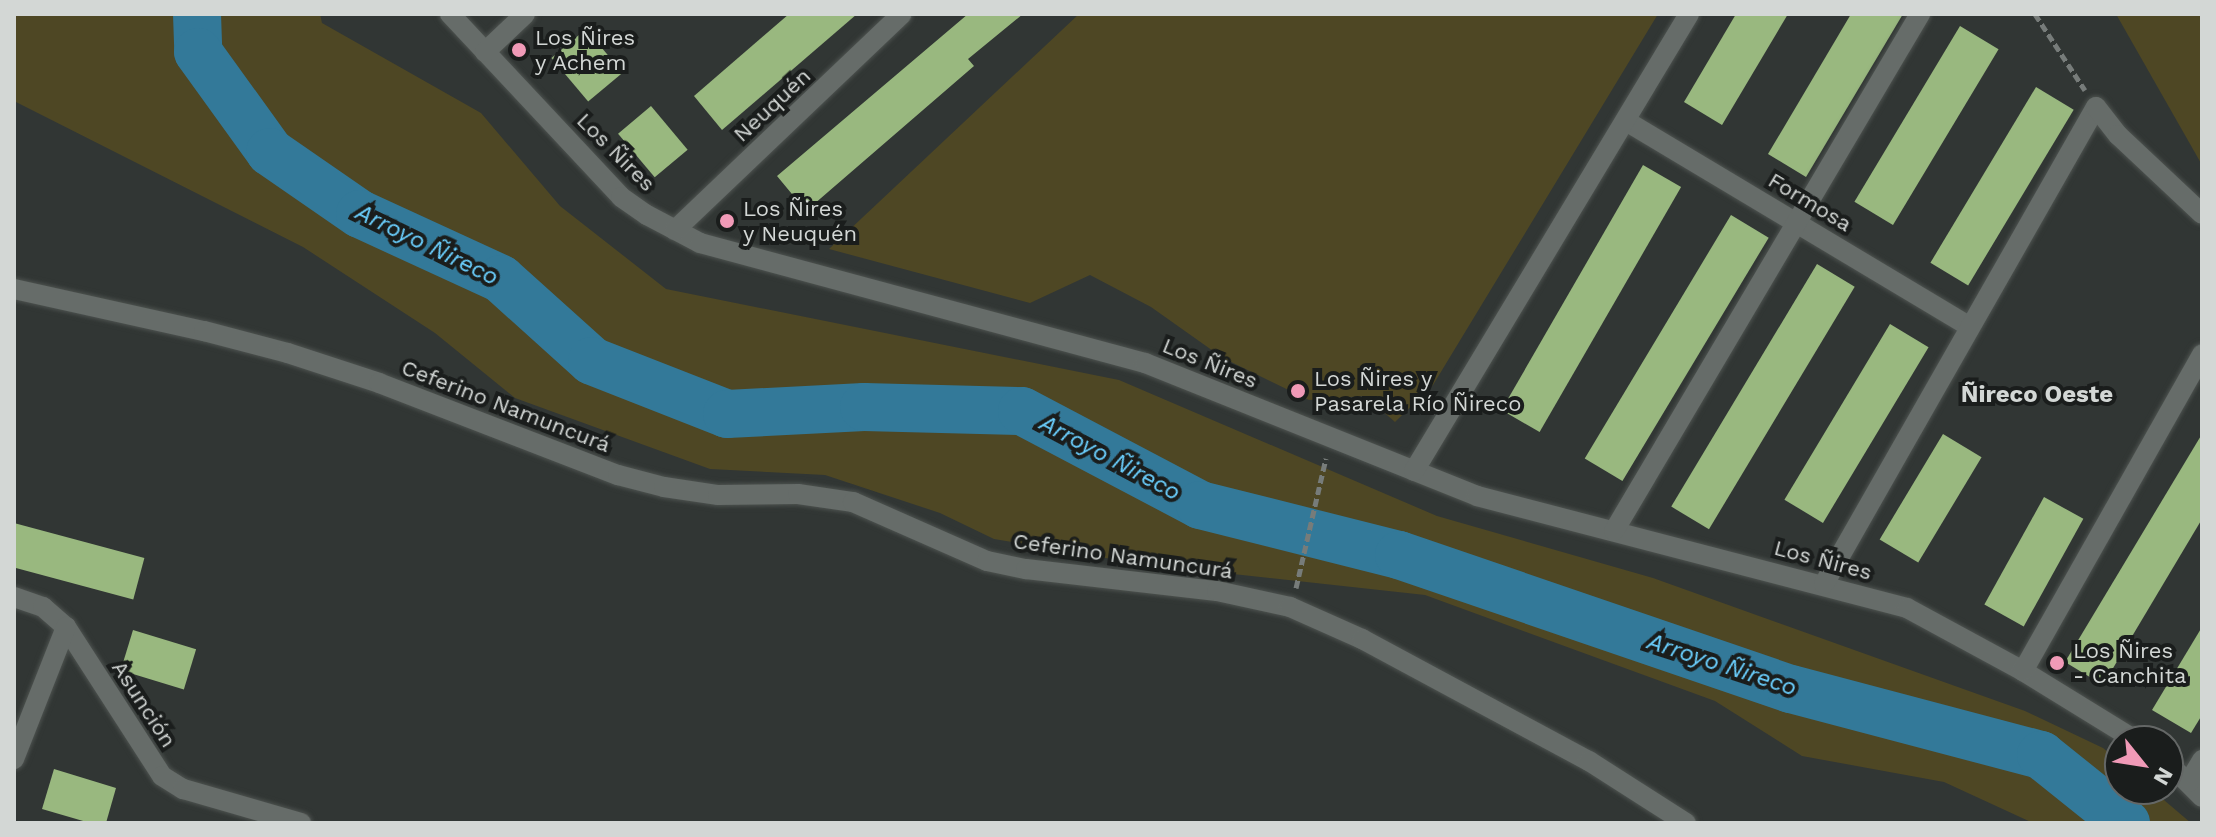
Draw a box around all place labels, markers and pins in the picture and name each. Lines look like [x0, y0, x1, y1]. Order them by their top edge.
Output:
place label: Los Ñires y Achem [535, 24, 635, 76]
marker: Los Ñires y Achem [510, 41, 528, 59]
place label: Los Ñires y Neuquén [743, 195, 858, 246]
marker: Los Ñires y Neuquén [718, 212, 736, 230]
place label: Los Ñires y Pasarela Río Ñireco [1314, 365, 1522, 416]
marker: Los Ñires y Pasarela Río Ñireco [1289, 382, 1307, 400]
place label: Los Ñires - Canchita [2073, 637, 2186, 688]
marker: Los Ñires - Canchita [2048, 654, 2066, 672]

